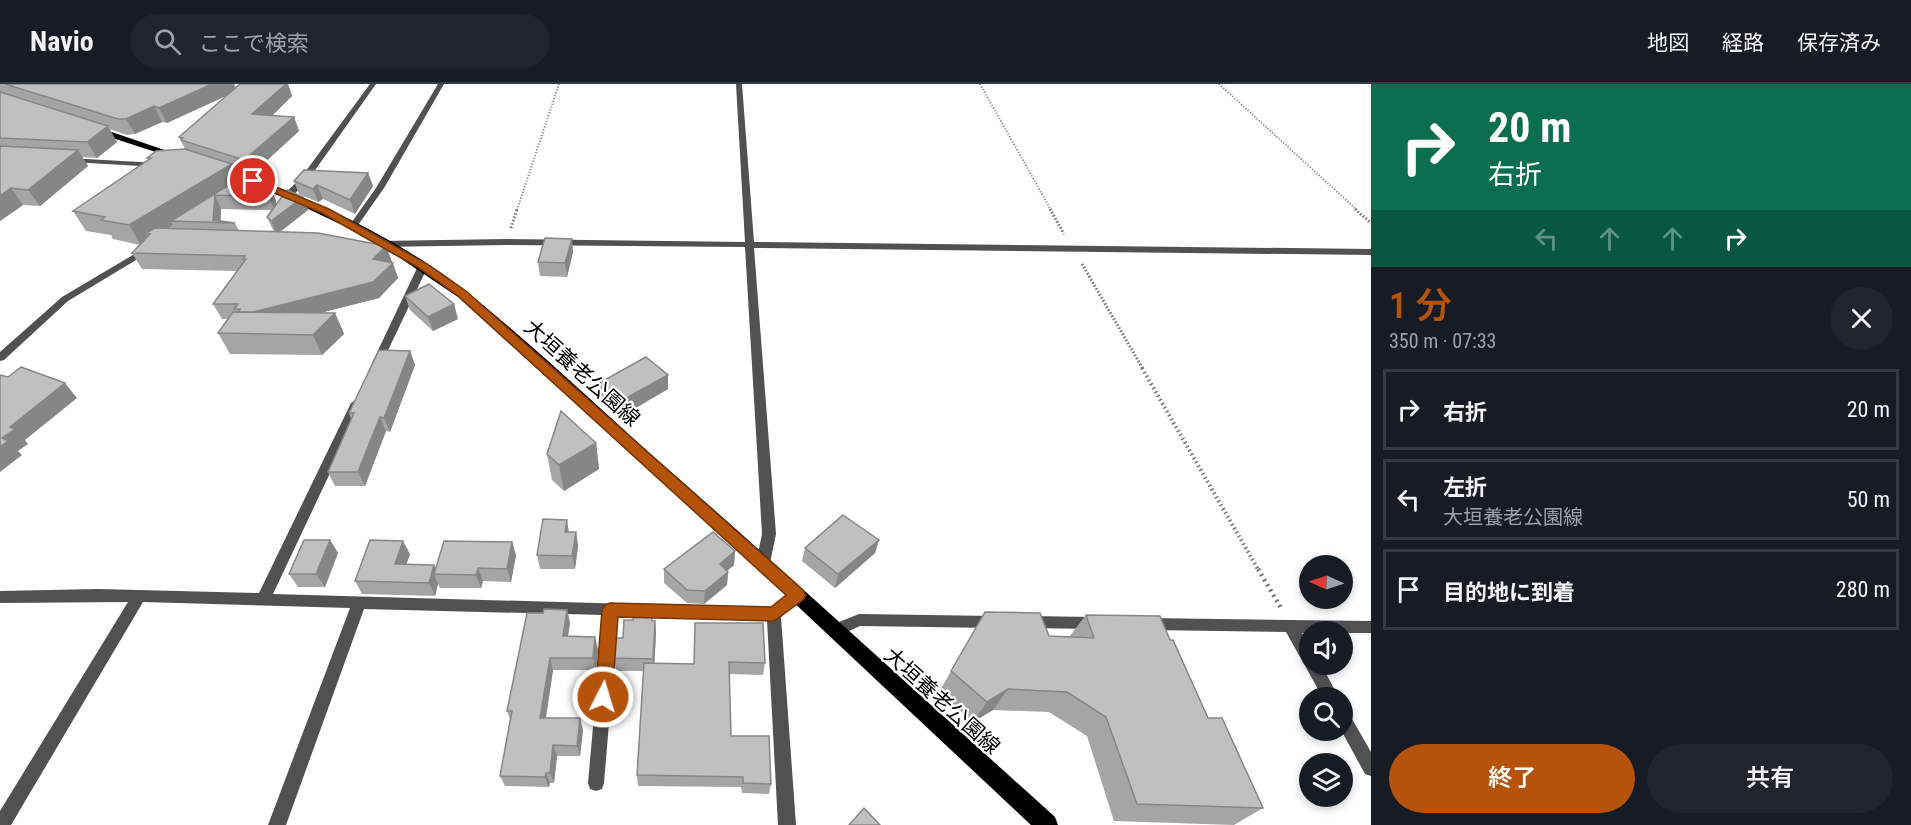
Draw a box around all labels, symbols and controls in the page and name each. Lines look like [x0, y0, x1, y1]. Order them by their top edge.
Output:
search box [130, 14, 550, 68]
text: Navio [30, 25, 94, 58]
icon: search [151, 25, 184, 58]
text: ここで検索 [199, 31, 309, 56]
text: 地図 [1647, 31, 1689, 55]
text: 経路 [1722, 31, 1764, 55]
text: 保存済み [1797, 31, 1881, 55]
text: 20 m [1488, 103, 1571, 152]
icon: right [1389, 108, 1467, 186]
pin [227, 155, 278, 206]
text: 右折 [1488, 159, 1542, 191]
icon: arrive [236, 164, 269, 197]
icon: left [1530, 222, 1563, 255]
icon: ahead [1593, 222, 1626, 255]
icon: ahead [1656, 222, 1689, 255]
icon: right [1719, 222, 1752, 255]
text: 1 分 [1389, 285, 1451, 327]
button: close [1830, 287, 1893, 350]
street label: 大垣養老公園線 [519, 315, 645, 431]
text: 350 m · 07:33 [1389, 329, 1496, 353]
icon: right [1392, 393, 1425, 426]
text: 20 m [1847, 397, 1890, 422]
text: 右折 [1443, 400, 1487, 425]
text: 左折 [1443, 475, 1487, 500]
icon: left [1392, 483, 1425, 516]
text: 50 m [1847, 487, 1890, 512]
text: 大垣養老公園線 [1443, 505, 1583, 529]
north arrow [1299, 555, 1353, 609]
map controls [1299, 555, 1353, 807]
icon: arrive [1392, 573, 1425, 606]
text: 280 m [1836, 577, 1890, 602]
text: 目的地に到着 [1443, 580, 1575, 605]
button: sound [1299, 621, 1353, 675]
street label: 大垣養老公園線 [879, 643, 1005, 759]
position arrow [571, 665, 635, 729]
button: search [1299, 687, 1353, 741]
button: 終了 [1389, 744, 1635, 813]
button: 共有 [1647, 744, 1893, 813]
button: layers [1299, 753, 1353, 807]

